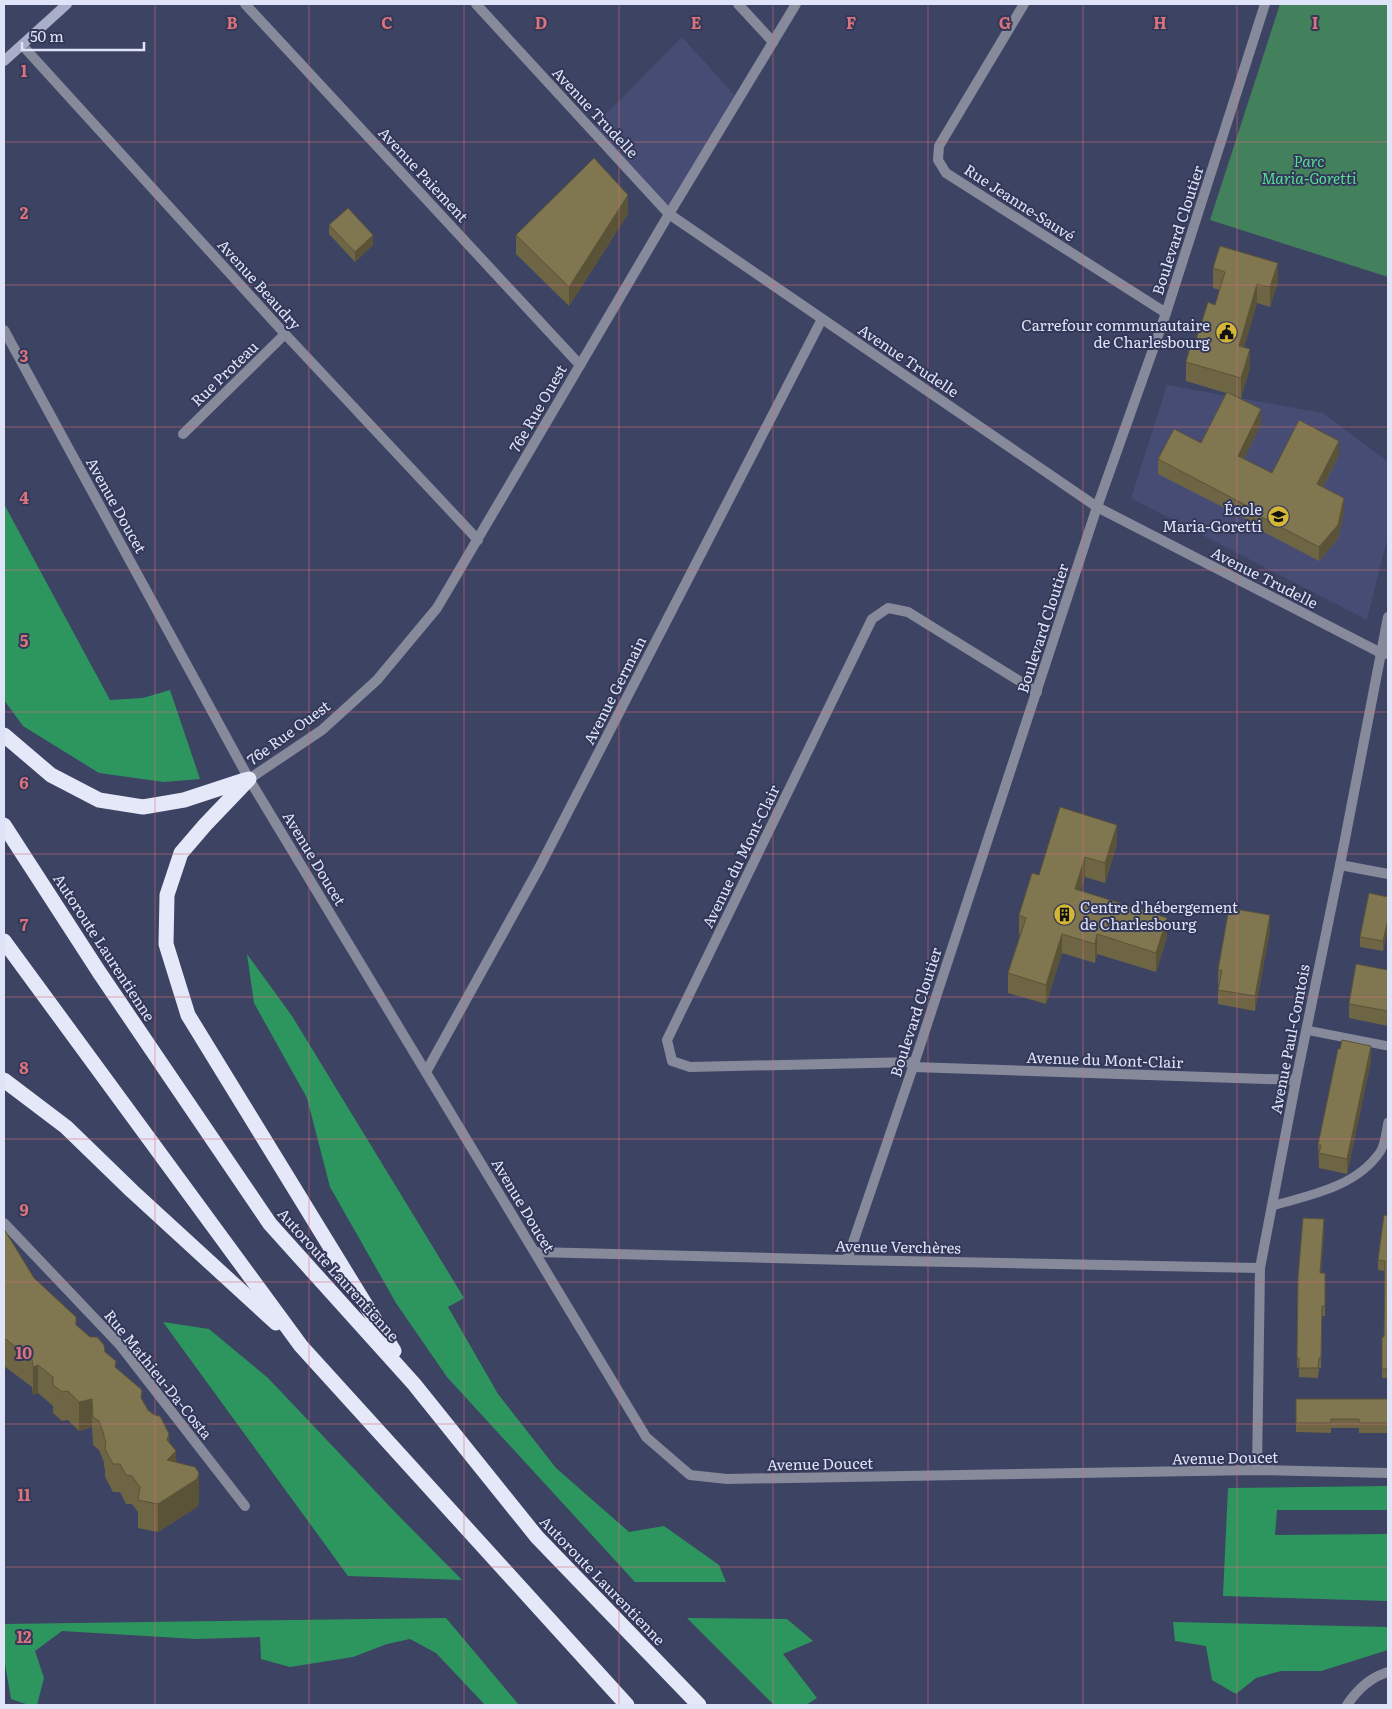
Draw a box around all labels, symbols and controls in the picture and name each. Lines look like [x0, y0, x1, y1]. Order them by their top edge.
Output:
text: B [226, 10, 238, 34]
text: C [381, 10, 393, 34]
text: D [535, 10, 547, 34]
text: E [691, 10, 702, 34]
text: F [846, 10, 856, 34]
text: G [999, 10, 1011, 34]
text: H [1153, 10, 1167, 34]
text: I [1312, 10, 1318, 34]
scale bar [22, 20, 145, 52]
text: 50 m [30, 24, 64, 47]
text: 1 [21, 58, 28, 82]
street label: Avenue Trudelle [548, 61, 645, 163]
street label: Avenue Paiement [374, 121, 474, 227]
park label: Parc Maria-Goretti [1262, 149, 1357, 189]
street label: Rue Jeanne-Sauvé [960, 157, 1080, 247]
street label: Boulevard Cloutier [1145, 162, 1209, 298]
text: 2 [20, 200, 29, 224]
street label: Avenue Beaudry [213, 233, 307, 335]
place label: Carrefour communautaire de Charlesbourg [1021, 313, 1211, 353]
street label: Avenue Trudelle [854, 318, 964, 402]
public building icon: Carrefour communautaire de Charlesbourg [1214, 321, 1238, 345]
street label: Rue Proteau [185, 335, 263, 411]
text: 3 [20, 343, 29, 367]
street label: 76e Rue Ouest [503, 360, 571, 456]
street label: Avenue Doucet [81, 453, 153, 557]
text: 4 [19, 485, 29, 509]
place label: École Maria-Goretti [1162, 497, 1262, 537]
school or university icon: École Maria-Goretti [1266, 505, 1290, 529]
street label: Avenue Trudelle [1208, 540, 1323, 614]
street label: Boulevard Cloutier [1010, 560, 1074, 696]
text: 5 [20, 628, 29, 652]
street label: Avenue Germain [577, 632, 651, 748]
street label: 76e Rue Ouest [242, 694, 334, 770]
text: 6 [19, 770, 29, 794]
street label: Avenue du Mont-Clair [695, 780, 785, 932]
street label: Avenue Doucet [278, 806, 352, 910]
street label: Autoroute Laurentienne [48, 868, 162, 1026]
place label: Centre d'hébergement de Charlesbourg [1080, 895, 1238, 935]
building icon: Centre d'hébergement de Charlesbourg [1052, 903, 1076, 927]
text: 7 [20, 912, 29, 936]
street label: Boulevard Cloutier [883, 944, 947, 1080]
street label: Avenue Paul-Comtois [1263, 962, 1315, 1116]
street label: Avenue du Mont-Clair [1026, 1045, 1184, 1073]
text: 8 [19, 1055, 29, 1079]
street label: Avenue Doucet [487, 1153, 561, 1257]
text: 9 [19, 1197, 29, 1221]
street label: Autoroute Laurentienne [273, 1202, 405, 1346]
street label: Avenue Verchères [835, 1233, 961, 1259]
street label: Rue Mathieu-Da-Costa [99, 1304, 219, 1444]
text: 10 [16, 1340, 32, 1364]
street label: Avenue Doucet [1172, 1445, 1278, 1469]
street label: Avenue Doucet [767, 1451, 873, 1475]
text: 11 [17, 1482, 31, 1506]
street label: Autoroute Laurentienne [535, 1510, 671, 1650]
text: 12 [16, 1624, 32, 1648]

